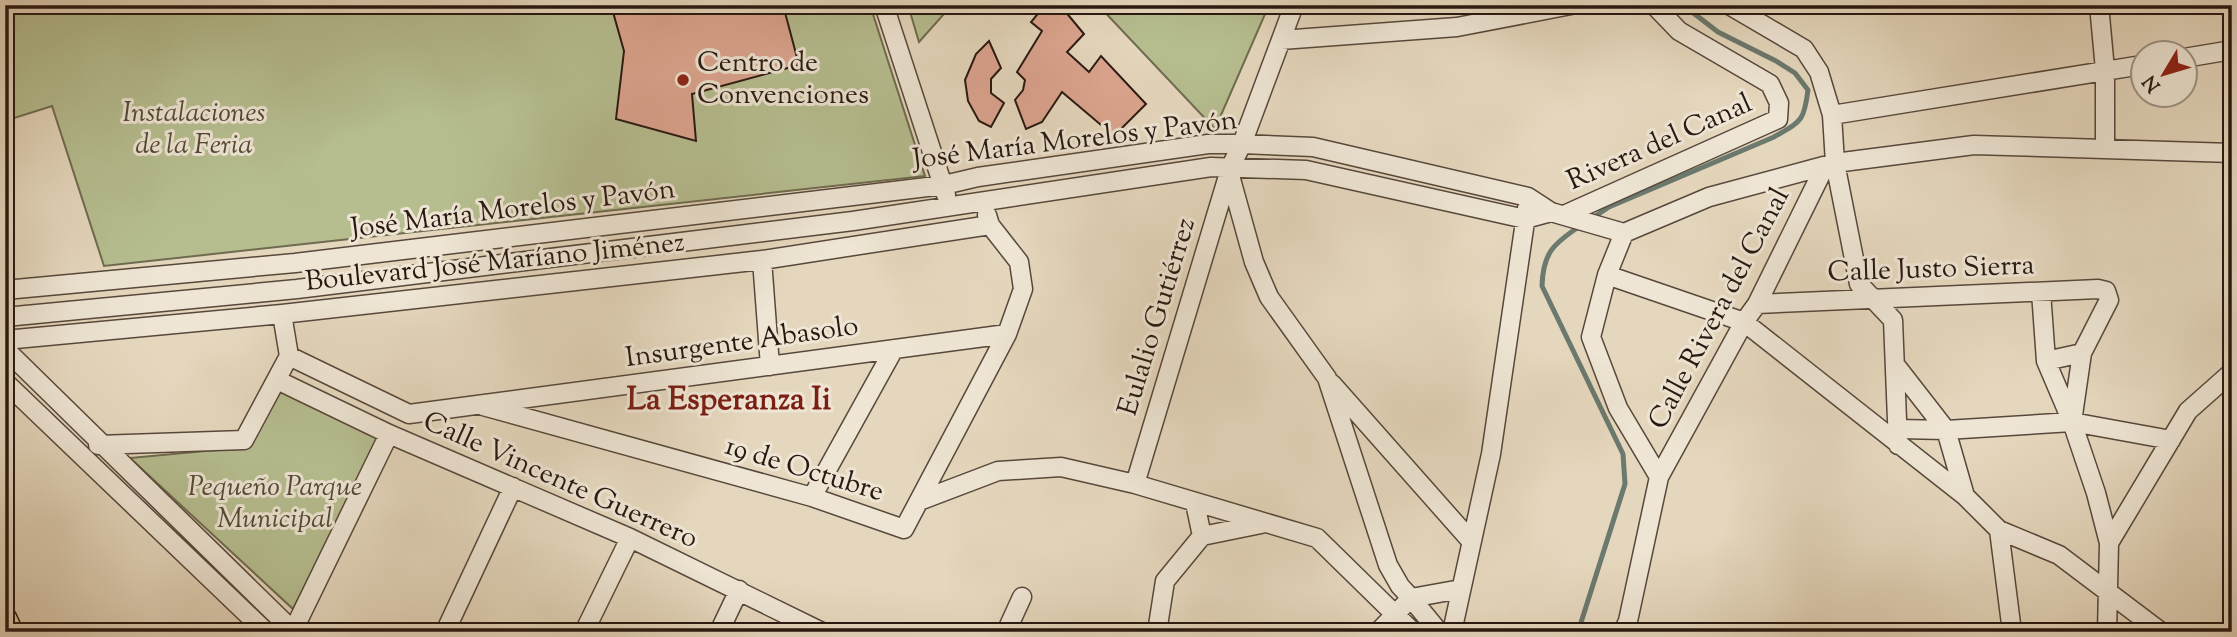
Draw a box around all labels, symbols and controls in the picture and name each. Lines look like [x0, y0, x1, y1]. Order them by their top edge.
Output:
north arrow [2128, 38, 2198, 108]
place label: Centro de Convenciones [697, 44, 869, 116]
text: N [2137, 69, 2168, 97]
marker: Centro de Convenciones [675, 72, 691, 88]
street label: Rivera del Canal [1561, 84, 1759, 202]
park label: Instalaciones de la Feria [123, 94, 265, 166]
street label: José María Morelos y Pavón [909, 101, 1239, 181]
street label: José María Morelos y Pavón [347, 170, 677, 250]
street label: Calle Rivera del Canal [1639, 181, 1801, 437]
street label: Eulalio Gutiérrez [1109, 213, 1207, 421]
street label: Boulevard José Maríano Jiménez [303, 223, 687, 303]
street label: Calle Justo Sierra [1827, 246, 2035, 294]
street label: Insurgente Abasolo [623, 307, 861, 379]
district label: La Esperanza Ii [627, 378, 831, 424]
street label: Calle Vincente Guerrero [416, 402, 704, 560]
street label: 19 de Octubre [720, 427, 888, 513]
park label: Pequeño Parque Municipal [188, 468, 362, 540]

